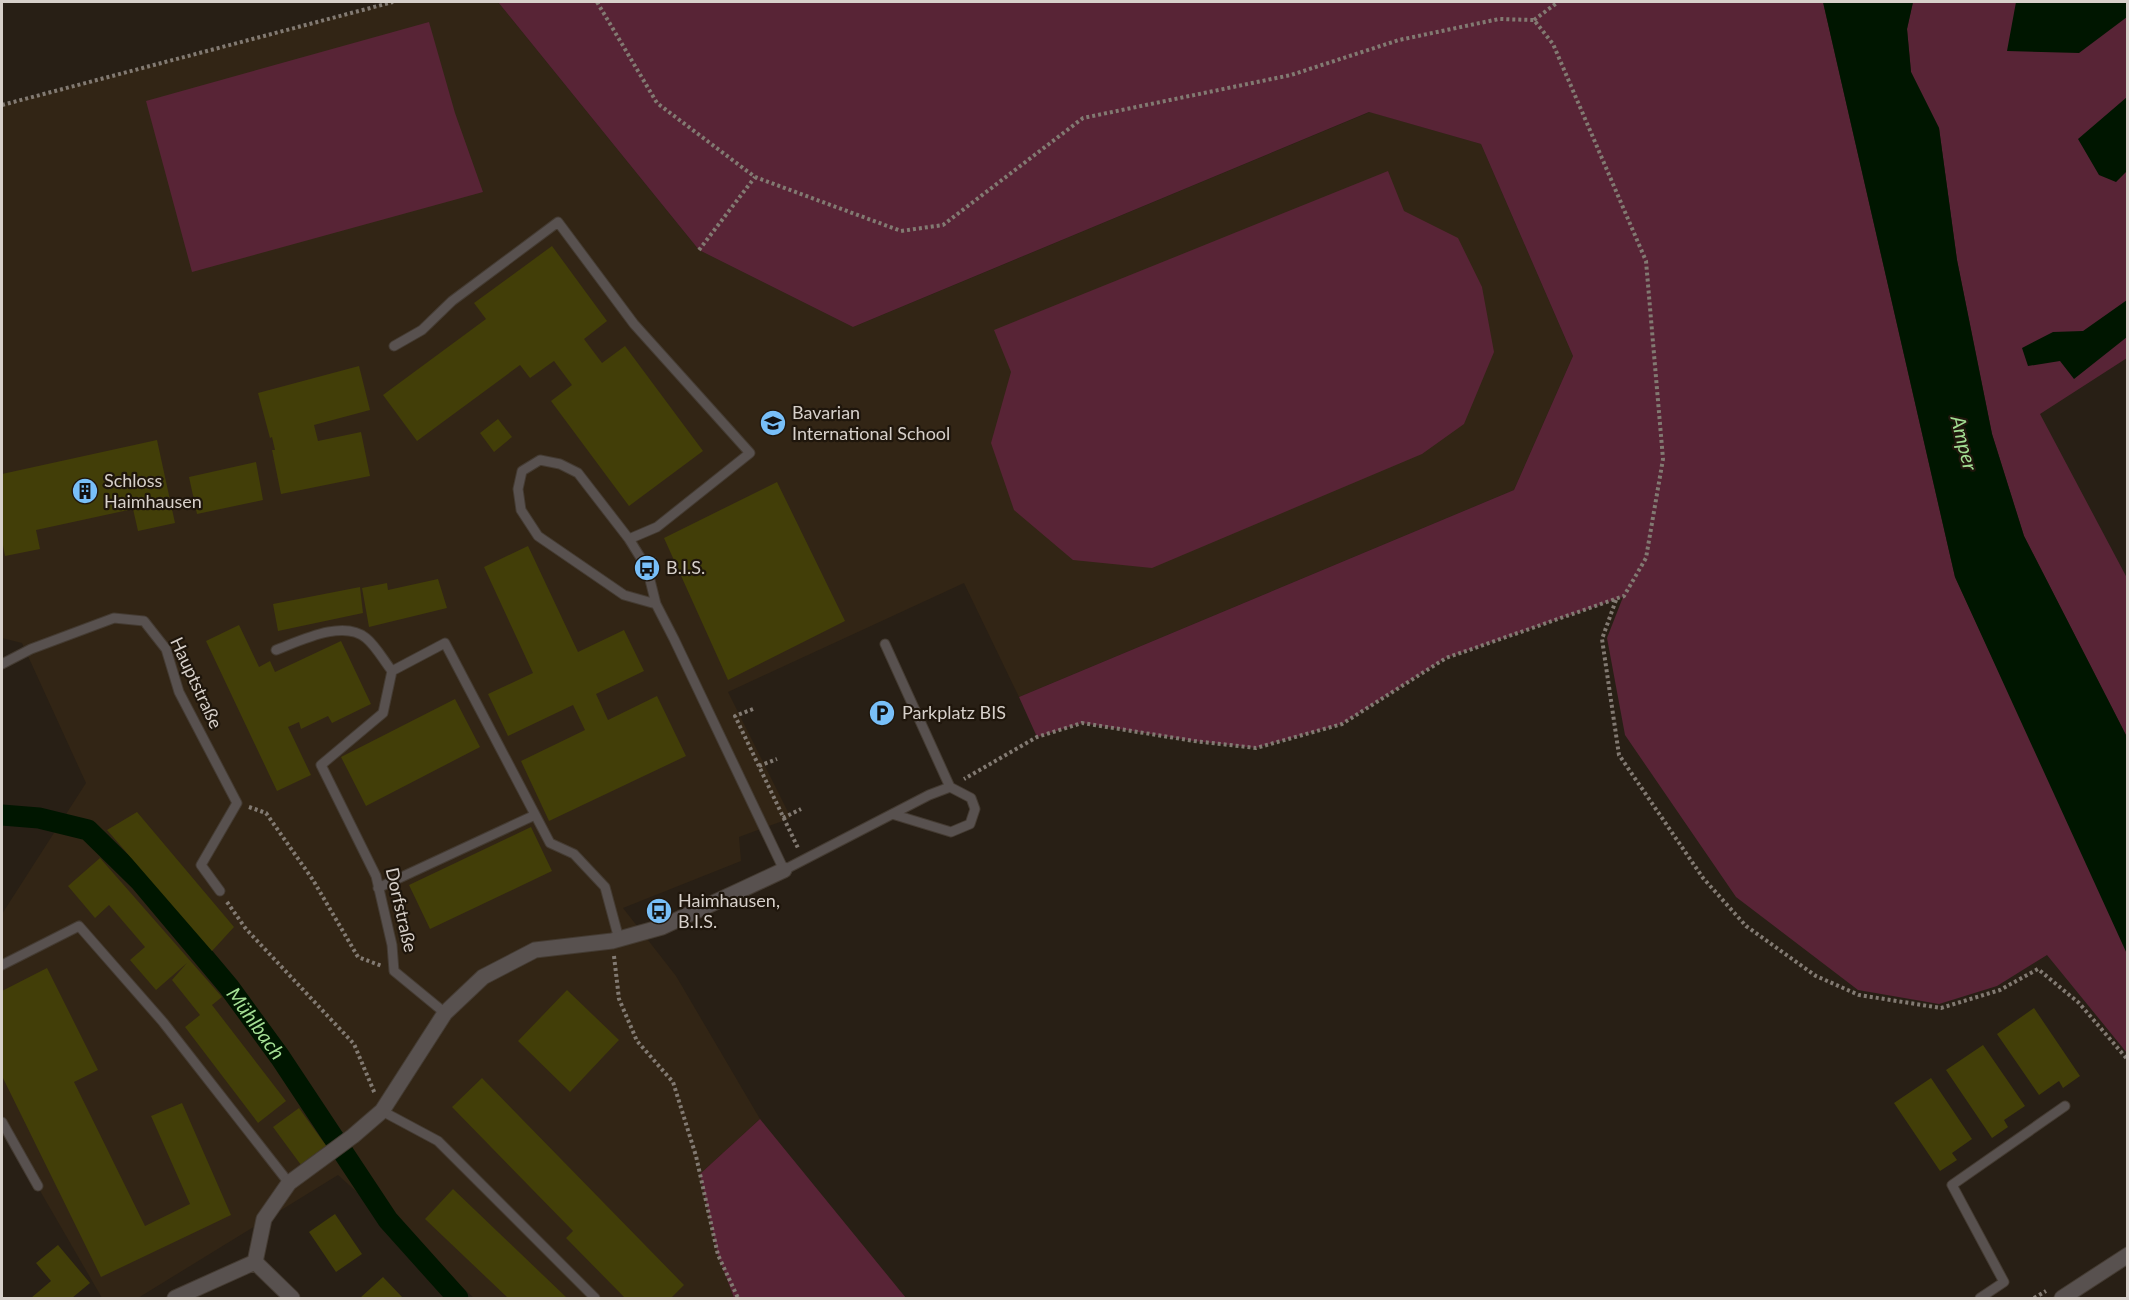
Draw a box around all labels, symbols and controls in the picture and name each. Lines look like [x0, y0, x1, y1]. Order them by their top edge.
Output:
place label: Bavarian International School [792, 401, 950, 444]
school or university icon: Bavarian International School [758, 408, 788, 438]
water label: Amper [1946, 412, 1984, 474]
place label: Schloss Haimhausen [104, 469, 202, 512]
building icon: Schloss Haimhausen [70, 476, 100, 506]
bus stop icon: B.I.S. [632, 553, 662, 583]
place label: B.I.S. [666, 556, 705, 578]
street label: Hauptstraße [166, 633, 228, 732]
parking icon: Parkplatz BIS [867, 698, 897, 728]
place label: Parkplatz BIS [902, 701, 1006, 723]
street label: Dorfstraße [382, 865, 422, 954]
place label: Haimhausen, B.I.S. [678, 889, 780, 932]
bus stop icon: Haimhausen, B.I.S. [644, 896, 674, 926]
water label: Mühlbach [222, 982, 291, 1064]

